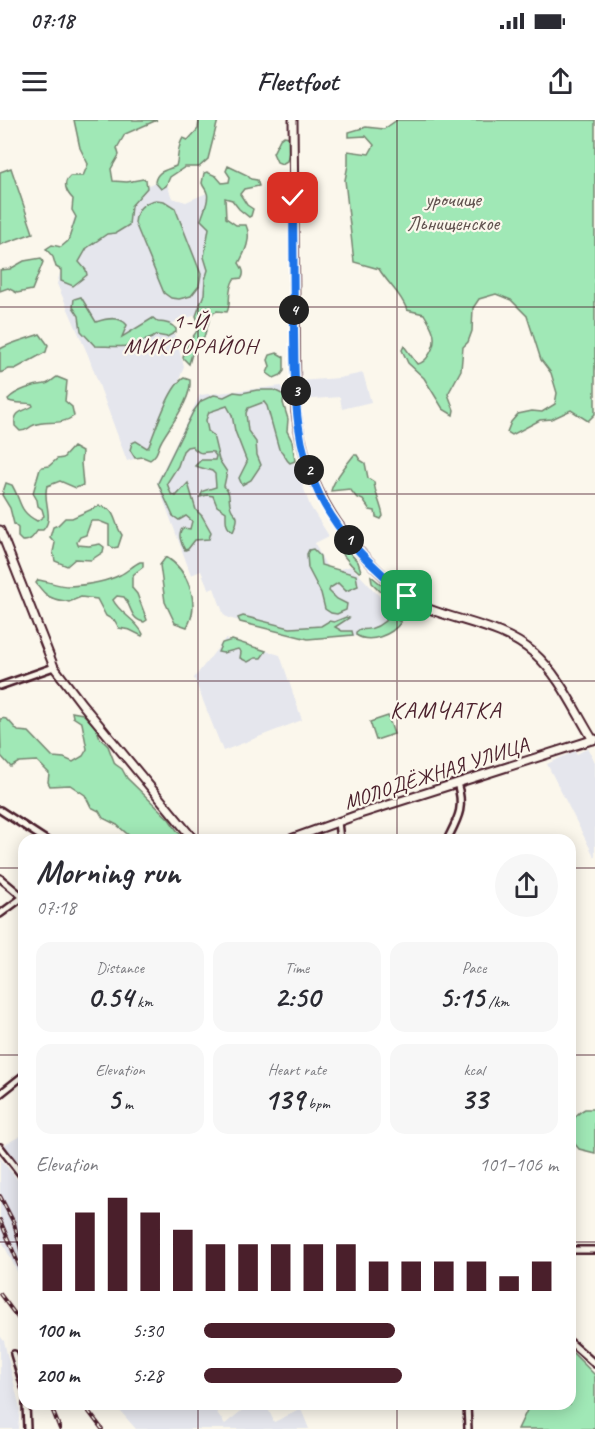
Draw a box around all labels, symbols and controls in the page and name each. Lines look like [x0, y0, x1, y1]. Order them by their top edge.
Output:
text: 07:18 [30, 7, 74, 35]
text: Fleetfoot [257, 64, 338, 98]
icon: menu [18, 65, 51, 98]
icon: share [544, 65, 577, 98]
pin [267, 172, 318, 223]
icon: check [276, 181, 309, 214]
park label: урочище Льнищенское [407, 186, 501, 236]
pin: 4 [279, 295, 309, 325]
text: 4 [290, 300, 298, 320]
district label: 1-Й МИКРОРАЙОН [124, 307, 260, 360]
pin: 3 [281, 376, 311, 406]
text: 3 [292, 381, 300, 401]
pin: 2 [294, 455, 324, 485]
text: 2 [305, 460, 313, 480]
pin: 1 [334, 525, 364, 555]
text: 1 [345, 530, 353, 550]
pin [381, 570, 432, 621]
icon: arrive [390, 579, 423, 612]
district label: КАМЧАТКА [390, 695, 502, 725]
street label: МОЛОДЁЖНАЯ УЛИЦА [341, 731, 532, 815]
text: Morning run [36, 851, 180, 893]
button: share [495, 854, 558, 917]
text: 07:18 [36, 895, 76, 920]
text: Distance [96, 958, 144, 978]
text: Time [285, 958, 309, 978]
text: Pace [462, 958, 486, 978]
text: 0.54 [87, 978, 133, 1016]
text: 2:50 [274, 978, 320, 1016]
text: 5:15 [439, 978, 484, 1016]
text: km [133, 992, 153, 1012]
text: /km [484, 992, 509, 1012]
text: Elevation [95, 1060, 145, 1080]
text: Heart rate [268, 1060, 326, 1080]
text: kcal [463, 1060, 485, 1080]
text: 5 [107, 1080, 120, 1118]
text: 139 [264, 1080, 304, 1118]
text: 33 [461, 1080, 488, 1118]
text: m [120, 1094, 133, 1114]
text: bpm [304, 1094, 330, 1114]
text: Elevation [36, 1152, 98, 1177]
text: 101–106 m [479, 1152, 558, 1177]
text: 100 m [36, 1318, 79, 1343]
text: 5:30 [132, 1318, 163, 1343]
text: 200 m [36, 1363, 79, 1388]
text: 5:28 [132, 1363, 163, 1388]

